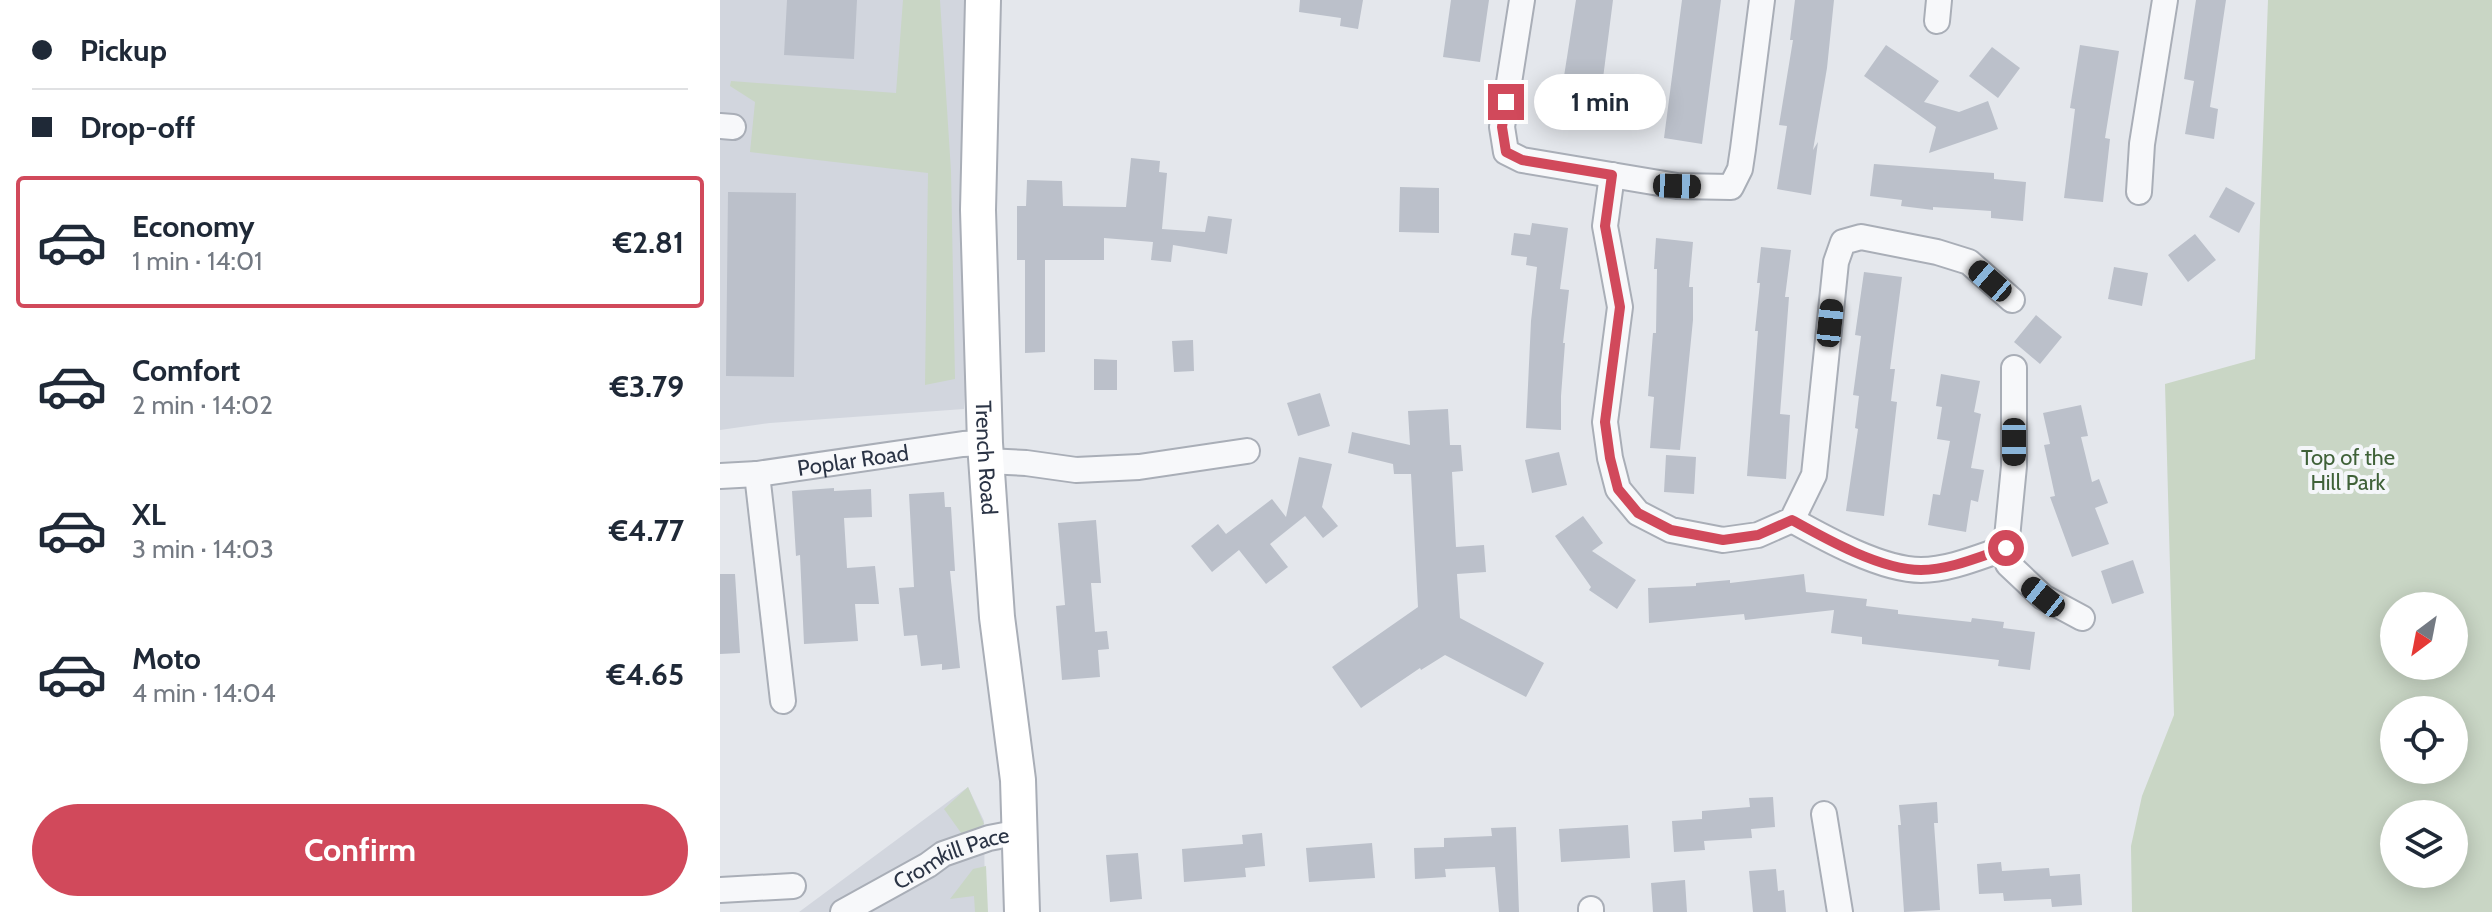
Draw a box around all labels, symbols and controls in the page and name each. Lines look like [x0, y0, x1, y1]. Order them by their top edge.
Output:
text: Pickup [80, 32, 167, 69]
callout: 1 min [1534, 74, 1666, 130]
route end [1488, 84, 1524, 120]
text: 1 min [1571, 86, 1629, 118]
text: Drop-off [80, 109, 195, 146]
car [1653, 173, 1701, 199]
icon: car [36, 206, 108, 278]
text: Economy [132, 208, 255, 245]
text: €2.81 [613, 224, 684, 261]
text: 1 min · 14:01 [132, 245, 263, 277]
car [1964, 256, 2016, 306]
car [1816, 298, 1844, 348]
icon: car [36, 350, 108, 422]
text: Comfort [132, 352, 240, 389]
text: €3.79 [610, 368, 684, 405]
text: 2 min · 14:02 [132, 389, 273, 421]
street label: Trench Road [970, 400, 1003, 516]
car [2002, 418, 2026, 466]
street label: Poplar Road [796, 439, 910, 482]
park label: Top of the Hill Park [2301, 444, 2395, 496]
icon: car [36, 494, 108, 566]
text: XL [132, 496, 166, 533]
text: €4.77 [609, 512, 684, 549]
route start [1988, 530, 2024, 566]
text: 3 min · 14:03 [132, 533, 274, 565]
car [2017, 573, 2069, 621]
north arrow [2380, 592, 2468, 680]
map controls [2380, 592, 2468, 888]
icon: car [36, 638, 108, 710]
text: Moto [132, 640, 201, 677]
text: €4.65 [607, 656, 684, 693]
text: 4 min · 14:04 [132, 677, 276, 709]
button: locate [2380, 696, 2468, 784]
button: layers [2380, 800, 2468, 888]
button: Confirm [32, 804, 688, 896]
street label: Cromkill Pace [889, 821, 1012, 896]

